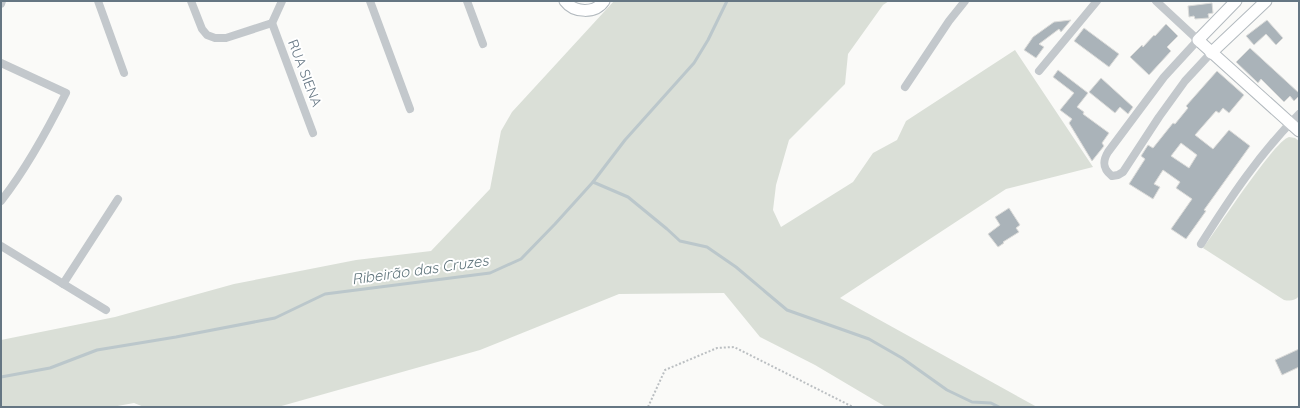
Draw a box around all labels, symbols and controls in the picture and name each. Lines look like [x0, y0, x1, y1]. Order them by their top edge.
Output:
street label: RUA SIENA [284, 37, 326, 109]
water label: Ribeirão das Cruzes [350, 250, 490, 289]

